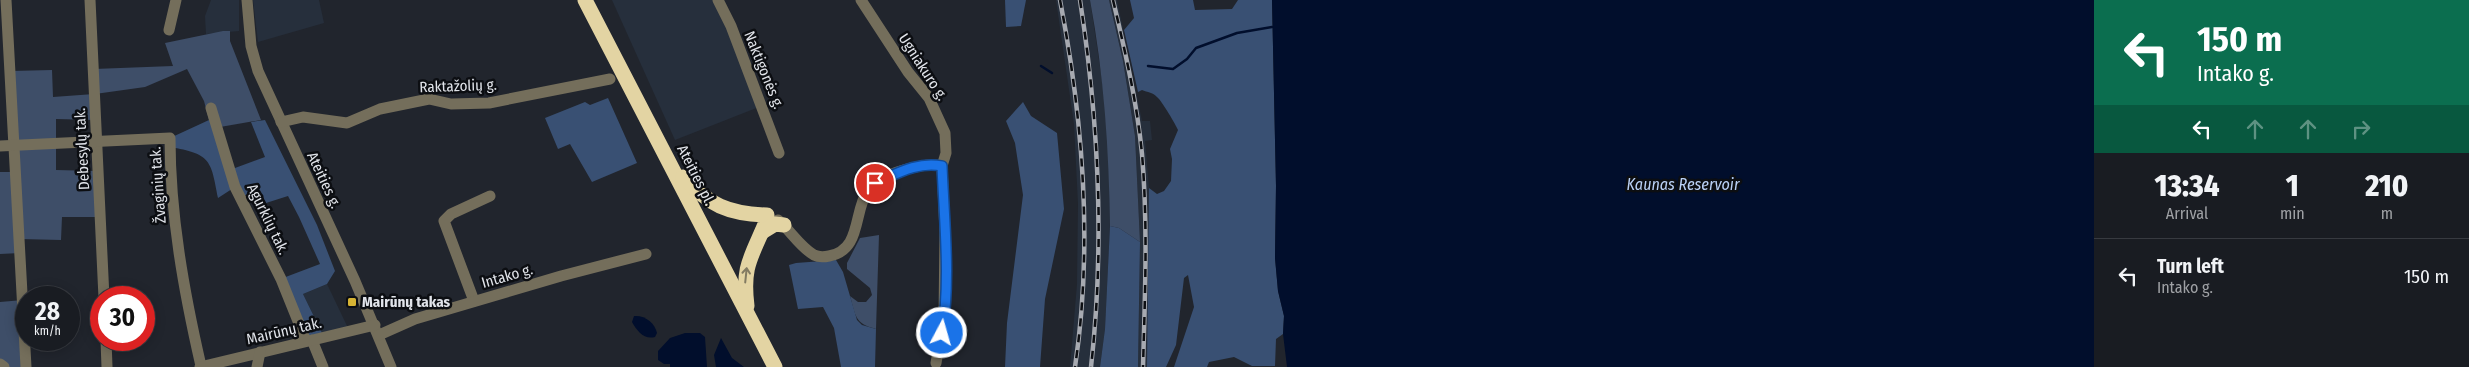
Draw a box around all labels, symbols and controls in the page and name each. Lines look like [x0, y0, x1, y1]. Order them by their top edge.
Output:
text: 150 m [2197, 18, 2282, 60]
icon: left [2114, 20, 2179, 85]
street label: Naktigonės g. [740, 28, 788, 112]
street label: Ugniakuro g. [895, 30, 951, 104]
text: Intako g. [2197, 60, 2274, 87]
street label: Raktažolių g. [419, 76, 497, 96]
street label: Debesylų tak. [71, 108, 93, 190]
icon: left [2188, 115, 2216, 143]
icon: ahead [2241, 115, 2269, 143]
icon: ahead [2294, 115, 2322, 143]
icon: right [2347, 115, 2375, 143]
street label: Ateities pl. [673, 142, 719, 208]
street label: Žvaginių tak. [146, 146, 170, 224]
street label: Ateities g. [303, 149, 345, 211]
pin [854, 162, 896, 204]
text: 13:34 [2155, 168, 2219, 204]
text: 1 [2286, 168, 2299, 204]
text: 210 [2365, 168, 2408, 204]
icon: arrive [861, 169, 889, 197]
water label: Kaunas Reservoir [1627, 175, 1740, 194]
street label: Agurklių tak. [243, 181, 293, 257]
text: Arrival [2166, 204, 2208, 223]
text: min [2280, 204, 2305, 223]
text: m [2381, 204, 2393, 223]
text: Turn left [2157, 255, 2224, 278]
street label: Intako g. [479, 260, 535, 292]
icon: left [2114, 262, 2142, 290]
text: 150 m [2404, 265, 2449, 288]
one-way arrow [741, 268, 751, 284]
text: Intako g. [2157, 278, 2213, 297]
speed limit sign: 30 [90, 286, 155, 351]
place label: Mairūnų takas [362, 293, 451, 311]
marker: Mairūnų takas [346, 296, 358, 308]
text: 28 [35, 297, 60, 327]
position arrow [915, 306, 967, 358]
street label: Mairūnų tak. [245, 314, 323, 348]
text: km/h [34, 324, 61, 338]

